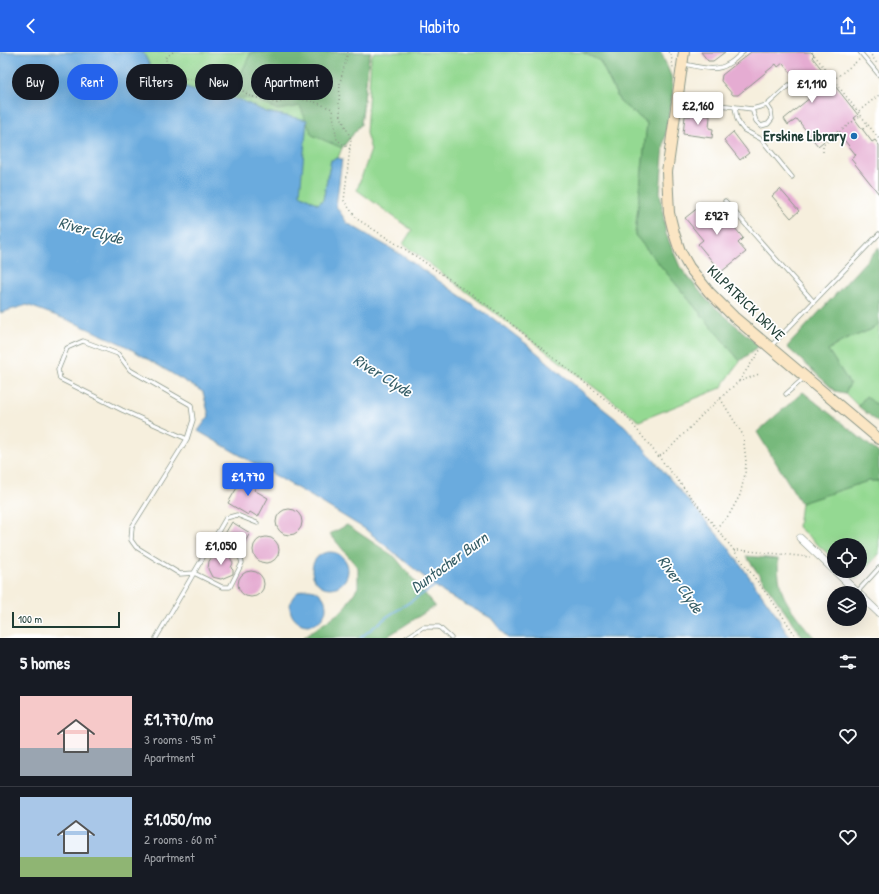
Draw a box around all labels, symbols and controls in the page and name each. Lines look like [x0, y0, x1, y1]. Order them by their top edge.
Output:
text: Habito [419, 14, 460, 39]
icon: back [20, 15, 42, 37]
icon: share [837, 15, 859, 37]
chip: Buy [12, 64, 59, 100]
chip: Rent [67, 64, 118, 100]
chip: Filters [126, 64, 187, 100]
chip: New [195, 64, 243, 100]
chip: Apartment [251, 64, 333, 100]
pin: £1,110 [779, 70, 845, 104]
text: £1,110 [797, 74, 827, 92]
pin: £2,160 [665, 92, 731, 126]
text: £2,160 [682, 96, 714, 114]
place label: Erskine Library [763, 125, 847, 147]
marker: Erskine Library [849, 131, 859, 141]
pin: £927 [693, 202, 741, 236]
text: £927 [705, 206, 729, 224]
water label: River Clyde [56, 211, 126, 249]
street label: KILPATRICK DRIVE [703, 260, 790, 345]
water label: River Clyde [349, 348, 417, 402]
pin: £1,770 [215, 463, 281, 497]
text: £1,770 [231, 467, 265, 485]
water label: Duntocher Burn [406, 526, 493, 597]
pin: £1,050 [188, 532, 254, 566]
text: £1,050 [205, 536, 237, 554]
map controls [827, 538, 867, 626]
button: locate [827, 538, 867, 578]
water label: River Clyde [653, 551, 709, 618]
button: layers [827, 586, 867, 626]
scale bar [12, 610, 120, 629]
text: 100 m [18, 612, 42, 626]
text: 5 homes [20, 651, 70, 674]
icon: filters [837, 651, 859, 673]
text: £1,770/mo [144, 707, 213, 730]
icon: home [52, 712, 100, 760]
icon: heart [837, 725, 859, 747]
text: 3 rooms · 95 m² [144, 730, 216, 748]
text: Apartment [144, 748, 195, 766]
text: £1,050/mo [144, 807, 211, 830]
icon: home [52, 813, 100, 861]
icon: heart [837, 826, 859, 848]
text: 2 rooms · 60 m² [144, 830, 217, 848]
text: Apartment [144, 848, 195, 866]

